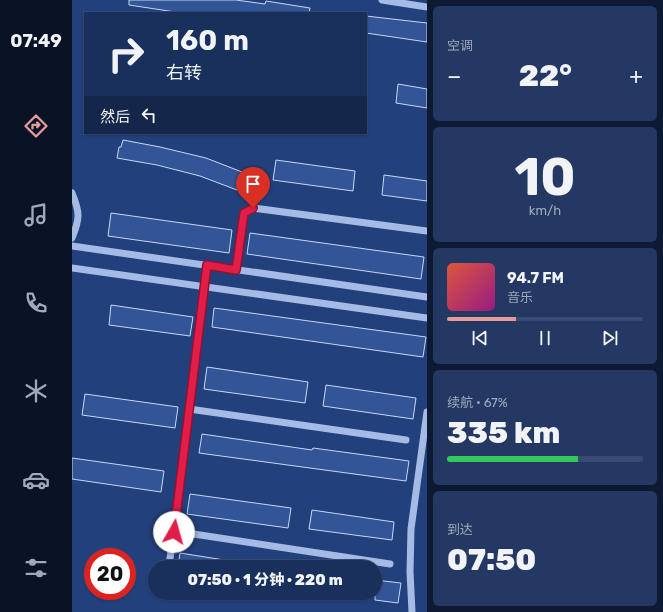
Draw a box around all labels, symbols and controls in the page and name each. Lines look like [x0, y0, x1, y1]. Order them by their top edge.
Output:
text: 160 m [166, 24, 249, 57]
icon: right [100, 28, 152, 80]
text: 07:49 [10, 30, 62, 52]
text: 空调 [447, 38, 473, 53]
text: 22° [519, 58, 572, 94]
text: 右转 [166, 62, 202, 84]
text: − [447, 63, 461, 90]
text: + [629, 63, 643, 90]
icon: left [138, 104, 160, 126]
text: 然后 [100, 108, 130, 126]
icon: directions [22, 112, 50, 140]
text: 10 [514, 146, 576, 208]
pin [236, 167, 270, 208]
icon: arrive [242, 173, 264, 195]
icon: music [22, 201, 50, 229]
text: km/h [529, 203, 561, 218]
text: 94.7 FM [507, 269, 564, 287]
icon: phone [22, 289, 50, 317]
text: 音乐 [507, 290, 533, 305]
icon: previous [469, 327, 491, 349]
icon: pause [534, 327, 556, 349]
icon: next [599, 327, 621, 349]
icon: climate [22, 377, 50, 405]
text: 续航 · 67% [447, 395, 508, 410]
text: 335 km [447, 415, 560, 451]
icon: car [22, 466, 50, 494]
position arrow [153, 511, 195, 553]
text: 到达 [447, 522, 473, 537]
text: 07:50 [447, 542, 536, 578]
speed limit sign: 20 [84, 548, 136, 600]
icon: filters [22, 554, 50, 582]
text: 07:50 · 1 分钟 · 220 m [187, 571, 343, 589]

